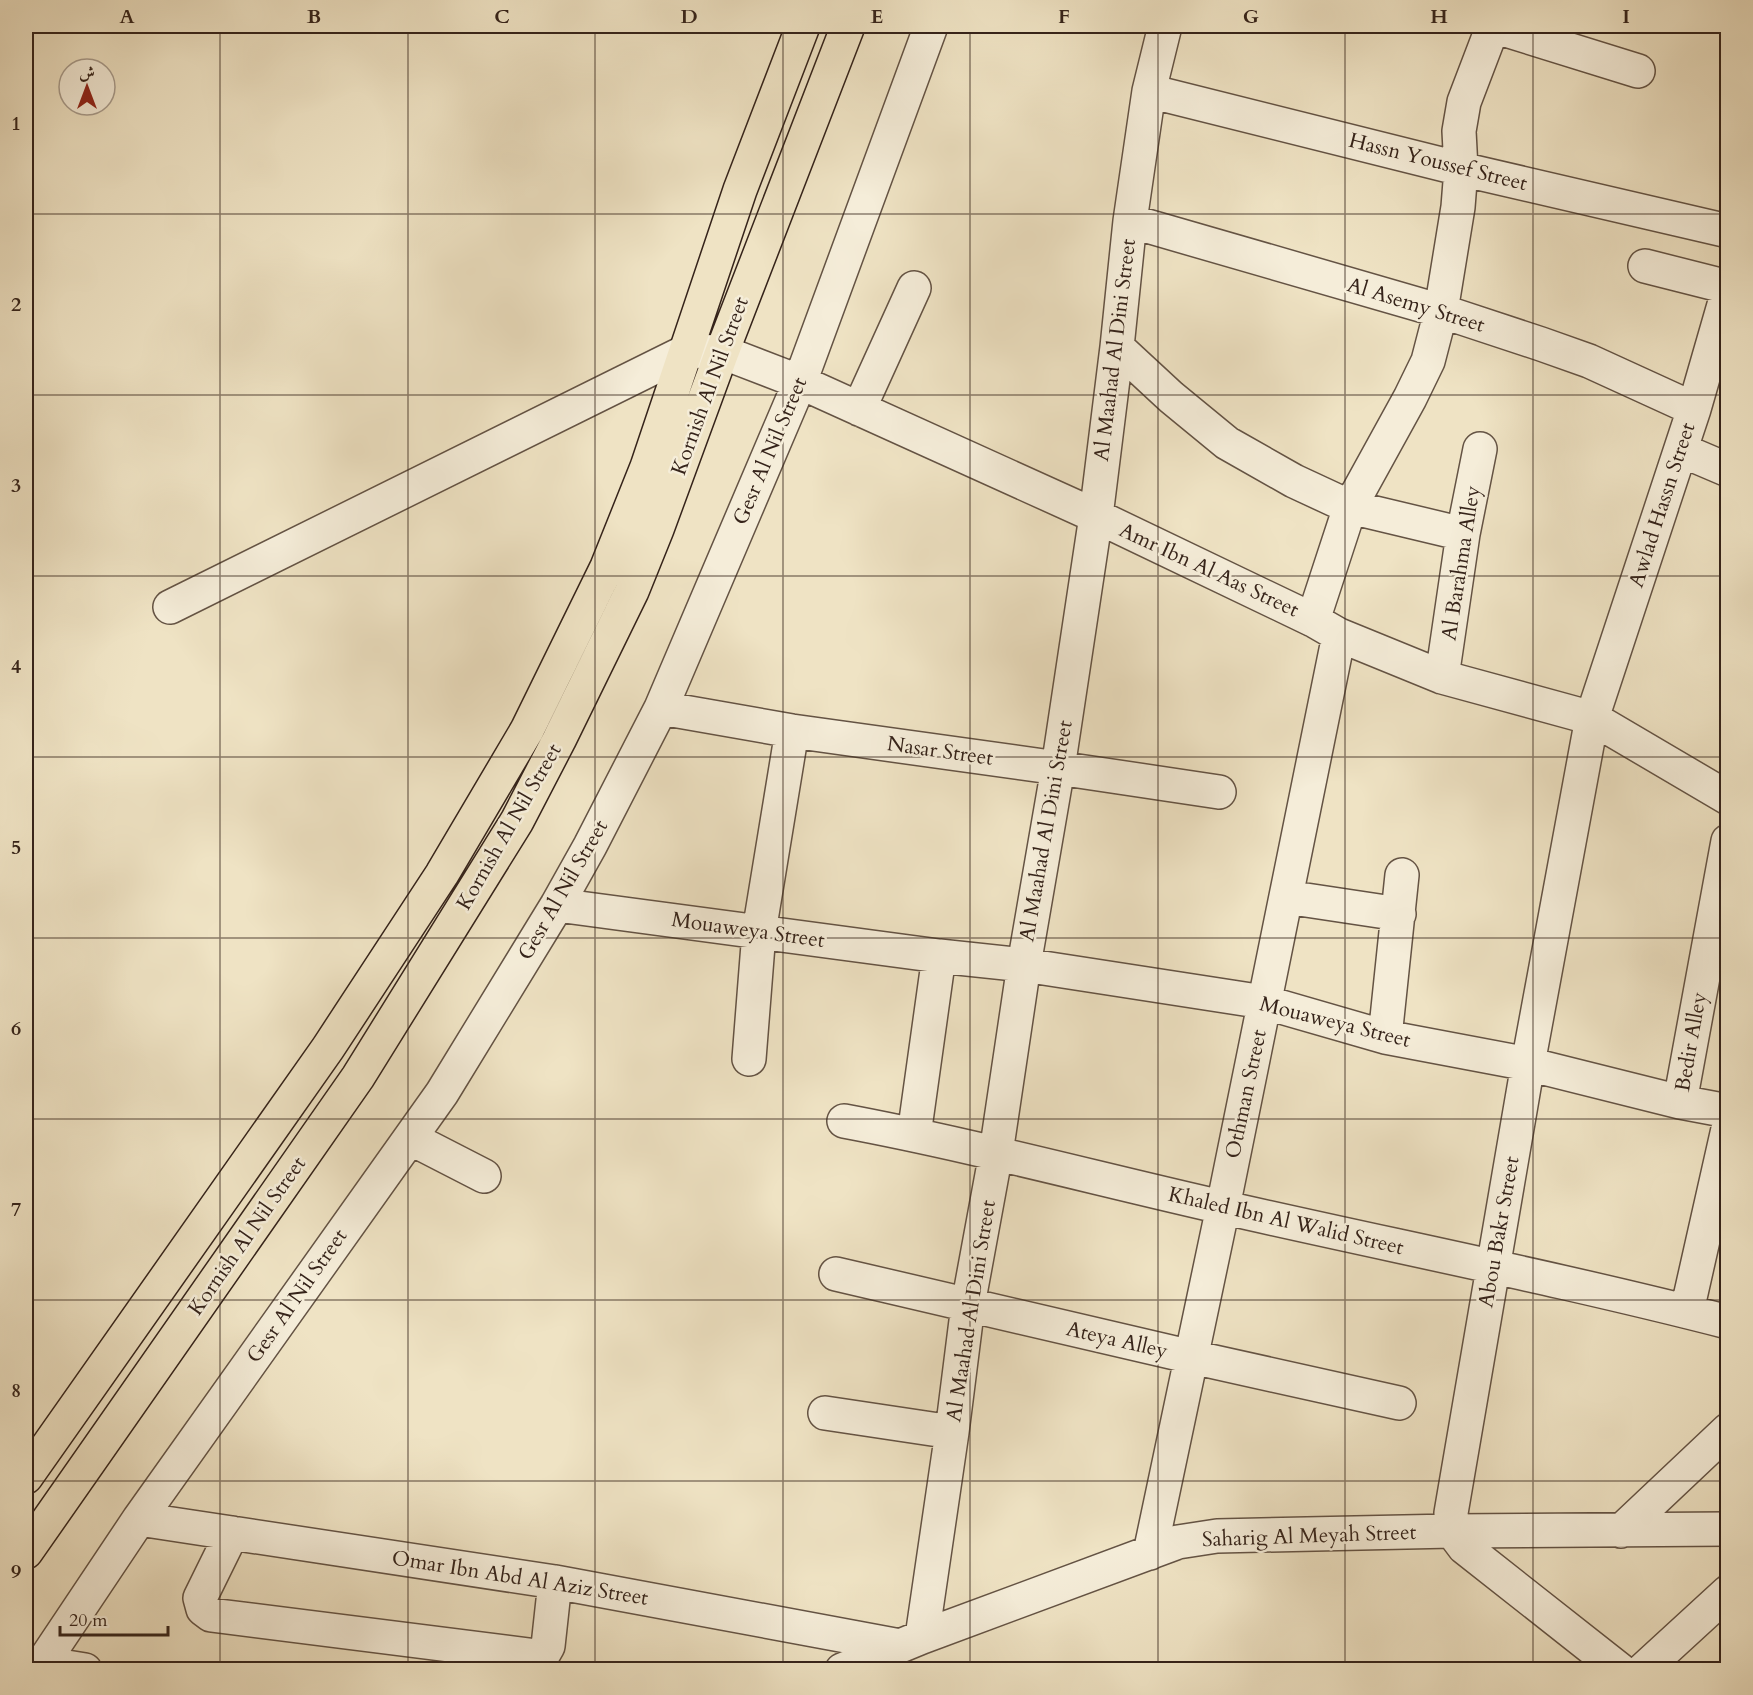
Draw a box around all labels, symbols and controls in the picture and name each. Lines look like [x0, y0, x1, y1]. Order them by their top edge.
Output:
text: A [119, 3, 135, 30]
text: B [307, 3, 321, 30]
text: C [494, 3, 510, 30]
text: D [680, 3, 698, 30]
text: E [871, 3, 883, 30]
text: F [1058, 3, 1070, 30]
text: G [1243, 3, 1259, 30]
text: H [1430, 3, 1448, 30]
text: I [1622, 3, 1630, 30]
north arrow [57, 57, 117, 117]
text: ش [79, 62, 95, 84]
text: 1 [11, 110, 21, 137]
street label: Hassn Youssef Street [1346, 126, 1531, 198]
street label: Al Maahad Al Dini Street [1087, 237, 1143, 463]
street label: Al Asemy Street [1344, 270, 1489, 340]
text: 2 [11, 291, 21, 318]
street label: Kornish Al Nil Street [664, 292, 756, 479]
street label: Gesr Al Nil Street [726, 372, 814, 529]
street label: Awlad Hassn Street [1622, 418, 1702, 591]
text: 3 [11, 472, 21, 499]
street label: Al Barahma Alley [1434, 484, 1488, 642]
street label: Amr Ibn Al Aas Street [1114, 516, 1304, 625]
text: 4 [11, 653, 21, 680]
street label: Al Maahad Al Dini Street [1012, 718, 1080, 944]
street label: Nasar Street [885, 729, 995, 773]
street label: Kornish Al Nil Street [449, 738, 569, 916]
street label: Gesr Al Nil Street [511, 814, 615, 966]
text: 5 [11, 834, 21, 861]
street label: Mouaweya Street [670, 905, 827, 955]
street label: Mouaweya Street [1257, 989, 1414, 1055]
street label: Bedir Alley [1668, 990, 1714, 1094]
text: 6 [11, 1015, 21, 1042]
street label: Othman Street [1218, 1026, 1274, 1161]
street label: Kornish Al Nil Street [181, 1150, 313, 1321]
street label: Abou Bakr Street [1471, 1154, 1527, 1310]
street label: Khaled Ibn Al Walid Street [1165, 1180, 1407, 1262]
text: 7 [11, 1196, 21, 1223]
street label: Al Maahad Al Dini Street [939, 1198, 1003, 1424]
street label: Gesr Al Nil Street [240, 1223, 354, 1369]
street label: Ateya Alley [1063, 1314, 1171, 1366]
text: 8 [11, 1377, 21, 1404]
street label: Saharig Al Meyah Street [1201, 1518, 1417, 1554]
street label: Omar Ibn Abd Al Aziz Street [390, 1543, 651, 1613]
text: 9 [11, 1558, 21, 1585]
scale bar [60, 1599, 168, 1637]
text: 20 m [69, 1608, 108, 1633]

